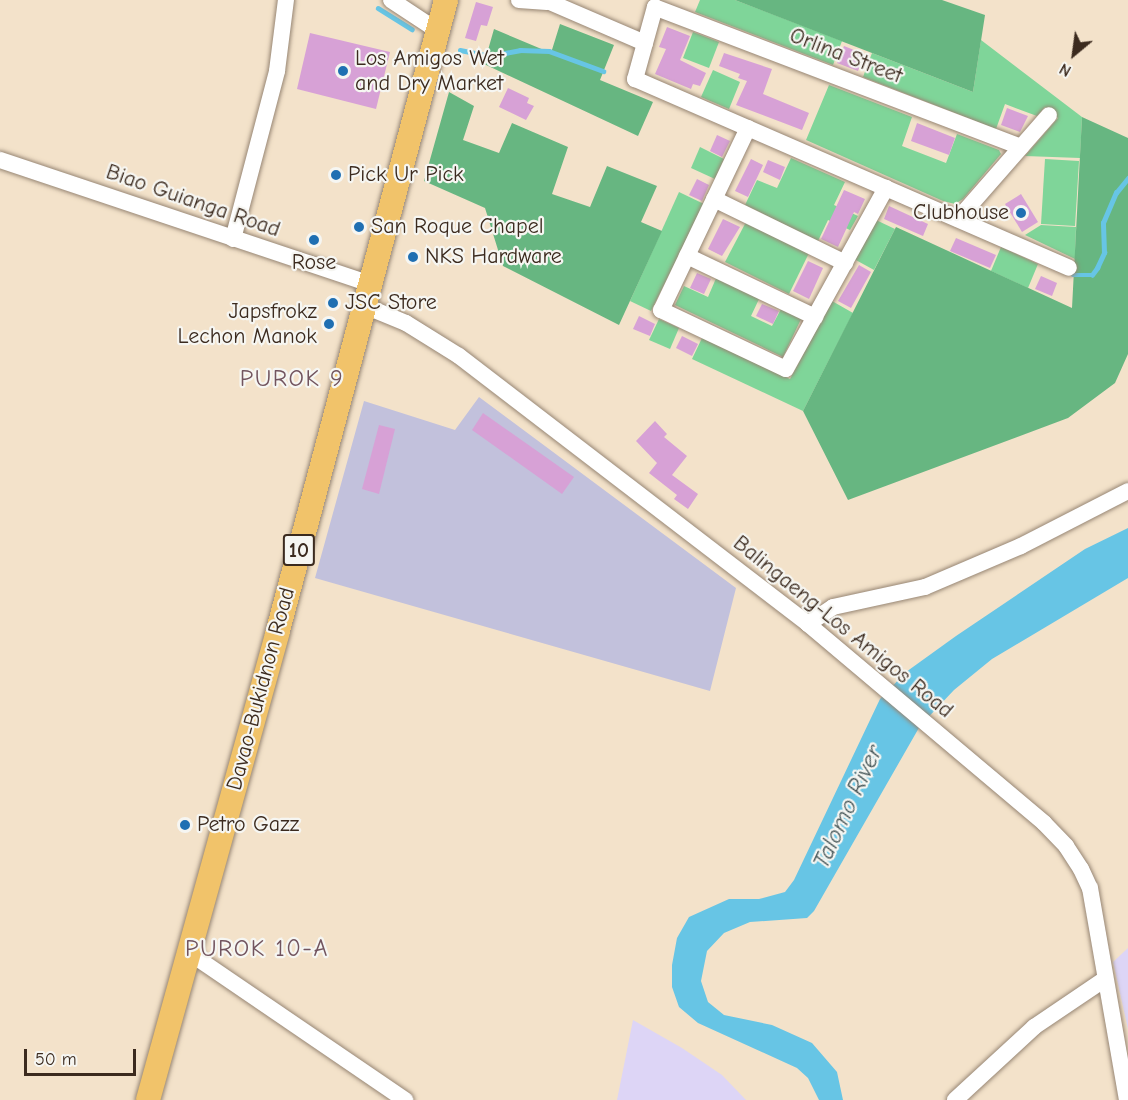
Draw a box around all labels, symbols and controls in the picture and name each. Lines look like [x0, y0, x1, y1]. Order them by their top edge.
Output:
street label: Orlina Street [786, 22, 906, 90]
north arrow [1044, 24, 1104, 84]
place label: Los Amigos Wet and Dry Market [355, 45, 504, 96]
text: N [1056, 59, 1074, 80]
marker: Los Amigos Wet and Dry Market [336, 64, 350, 78]
street label: Biao Guianga Road [103, 159, 283, 243]
place label: Pick Ur Pick [348, 162, 464, 188]
marker: Pick Ur Pick [329, 168, 343, 182]
place label: Clubhouse [913, 200, 1009, 226]
marker: Clubhouse [1014, 206, 1028, 220]
place label: San Roque Chapel [371, 214, 544, 240]
marker: San Roque Chapel [352, 220, 366, 234]
marker: Rose [307, 233, 321, 247]
place label: NKS Hardware [425, 244, 562, 270]
place label: Rose [292, 250, 336, 276]
marker: NKS Hardware [406, 250, 420, 264]
place label: JSC Store [345, 290, 437, 316]
marker: JSC Store [326, 296, 340, 310]
place label: Japsfrokz Lechon Manok [178, 298, 317, 350]
marker: Japsfrokz Lechon Manok [322, 317, 336, 331]
district label: PUROK 9 [240, 365, 344, 393]
street label: Balingaeng-Los Amigos Road [728, 530, 958, 724]
road number: 10 [282, 532, 316, 568]
street label: Davao-Bukidnon Road [221, 585, 301, 793]
water label: Talomo River [807, 741, 889, 873]
place label: Petro Gazz [197, 812, 299, 838]
marker: Petro Gazz [178, 818, 192, 832]
district label: PUROK 10-A [185, 935, 329, 963]
scale bar [27, 1037, 140, 1075]
text: 50 m [35, 1049, 77, 1070]

